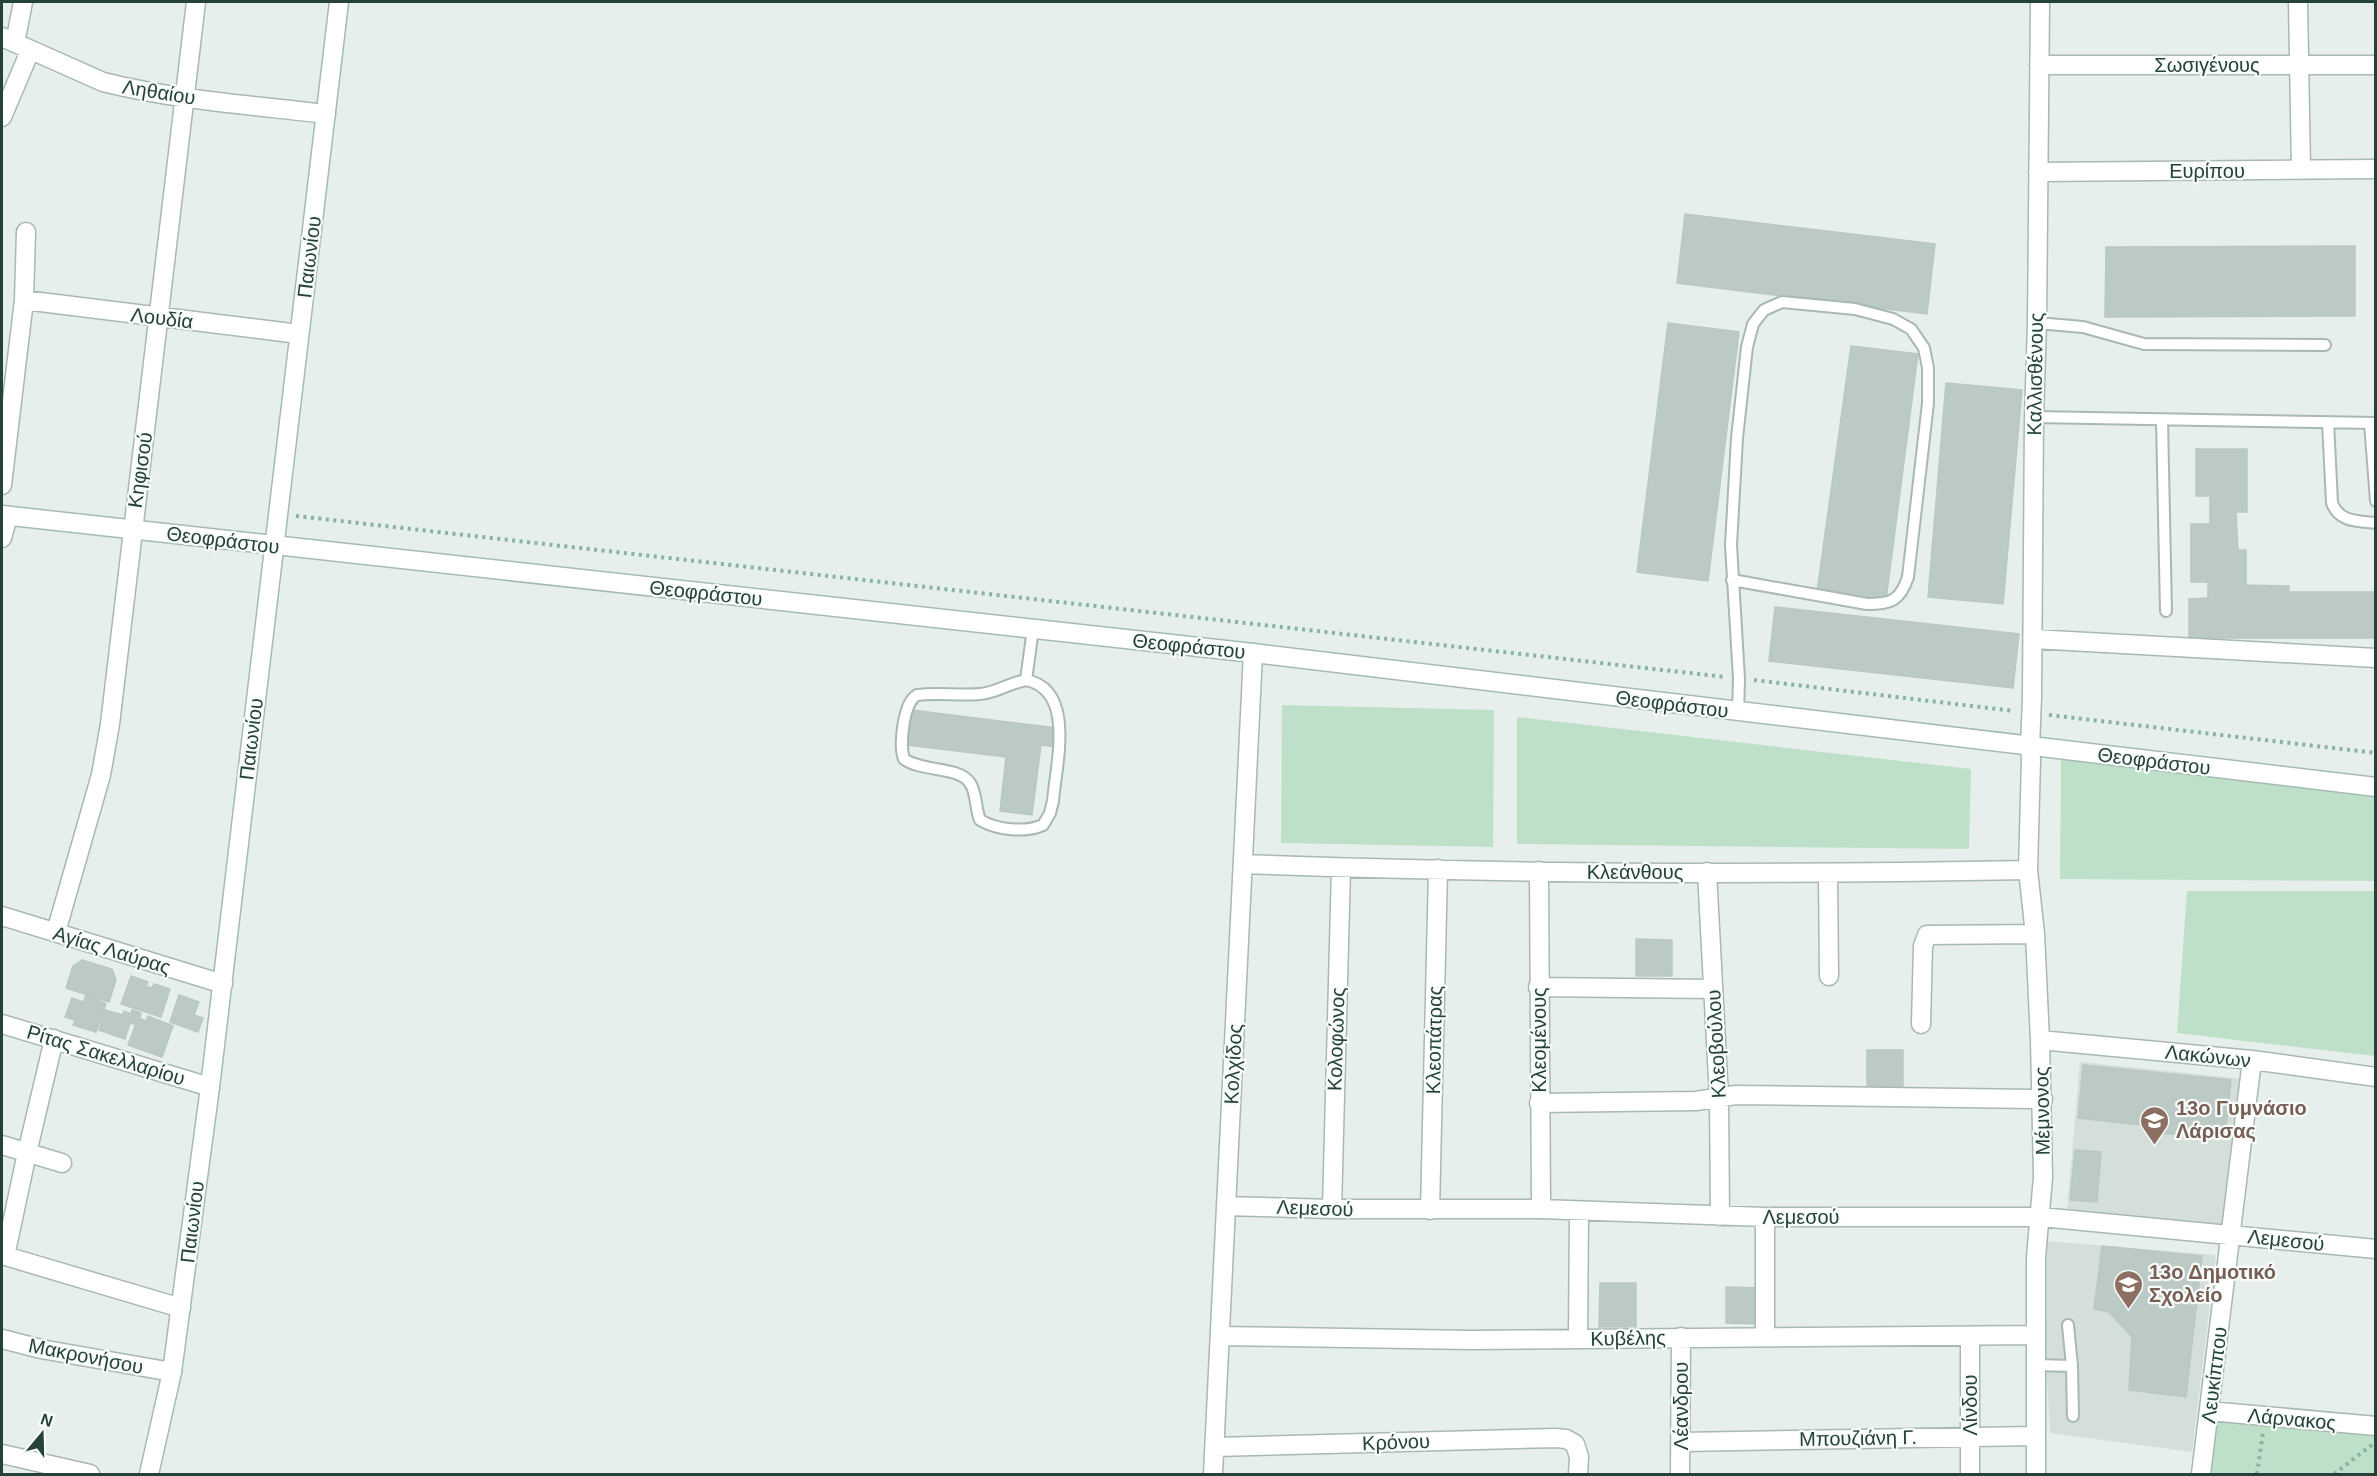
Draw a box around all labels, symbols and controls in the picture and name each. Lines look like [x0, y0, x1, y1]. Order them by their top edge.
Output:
street label: Σωσιγένους [2154, 54, 2260, 76]
street label: Ληθαίου [121, 75, 197, 109]
street label: Ευρίπου [2169, 160, 2245, 182]
street label: Παιωνίου [293, 215, 325, 299]
street label: Λουδία [130, 303, 194, 333]
street label: Καλλισθένους [2023, 312, 2047, 436]
street label: Κηφισού [124, 431, 156, 509]
street label: Θεοφράστου [165, 522, 281, 558]
street label: Θεοφράστου [648, 576, 764, 610]
street label: Θεοφράστου [1131, 629, 1247, 663]
street label: Θεοφράστου [1614, 686, 1730, 722]
street label: Παιωνίου [235, 697, 267, 781]
street label: Θεοφράστου [2096, 743, 2212, 779]
street label: Κλεάνθους [1587, 861, 1684, 883]
street label: Αγίας Λαύρας [51, 922, 174, 978]
street label: Κλεοπάτρας [1422, 985, 1446, 1095]
street label: Κολοφώνος [1323, 986, 1349, 1091]
street label: Κλεομένους [1528, 987, 1550, 1093]
street label: Κλεοβούλου [1702, 989, 1730, 1099]
street label: Ρίτας Σακελλαρίου [24, 1020, 188, 1090]
street label: Κολχίδος [1220, 1023, 1246, 1105]
street label: Λακώνων [2164, 1041, 2252, 1071]
street label: Μέμνονος [2030, 1066, 2054, 1156]
place label: 13ο Γυμνάσιο Λάρισας [2176, 1097, 2307, 1142]
school or university icon: 13ο Γυμνάσιο Λάρισας [2139, 1104, 2171, 1146]
street label: Παιωνίου [176, 1180, 208, 1264]
street label: Λεμεσού [1276, 1196, 1354, 1220]
street label: Λεμεσού [1762, 1206, 1840, 1228]
street label: Λεμεσού [2246, 1225, 2326, 1255]
place label: 13ο Δημοτικό Σχολείο [2149, 1261, 2276, 1306]
school or university icon: 13ο Δημοτικό Σχολείο [2112, 1268, 2144, 1310]
street label: Κυβέλης [1590, 1326, 1666, 1350]
street label: Λευκίππου [2197, 1326, 2231, 1424]
street label: Μακρονήσου [27, 1334, 145, 1378]
street label: Λέανδρου [1670, 1362, 1692, 1450]
street label: Λίνδου [1959, 1375, 1981, 1436]
north arrow [12, 1404, 72, 1464]
street label: Λάρνακος [2247, 1404, 2337, 1434]
text: N [38, 1410, 55, 1430]
street label: Μπουζιάνη Γ. [1799, 1426, 1917, 1450]
street label: Κρόνου [1362, 1430, 1430, 1454]

